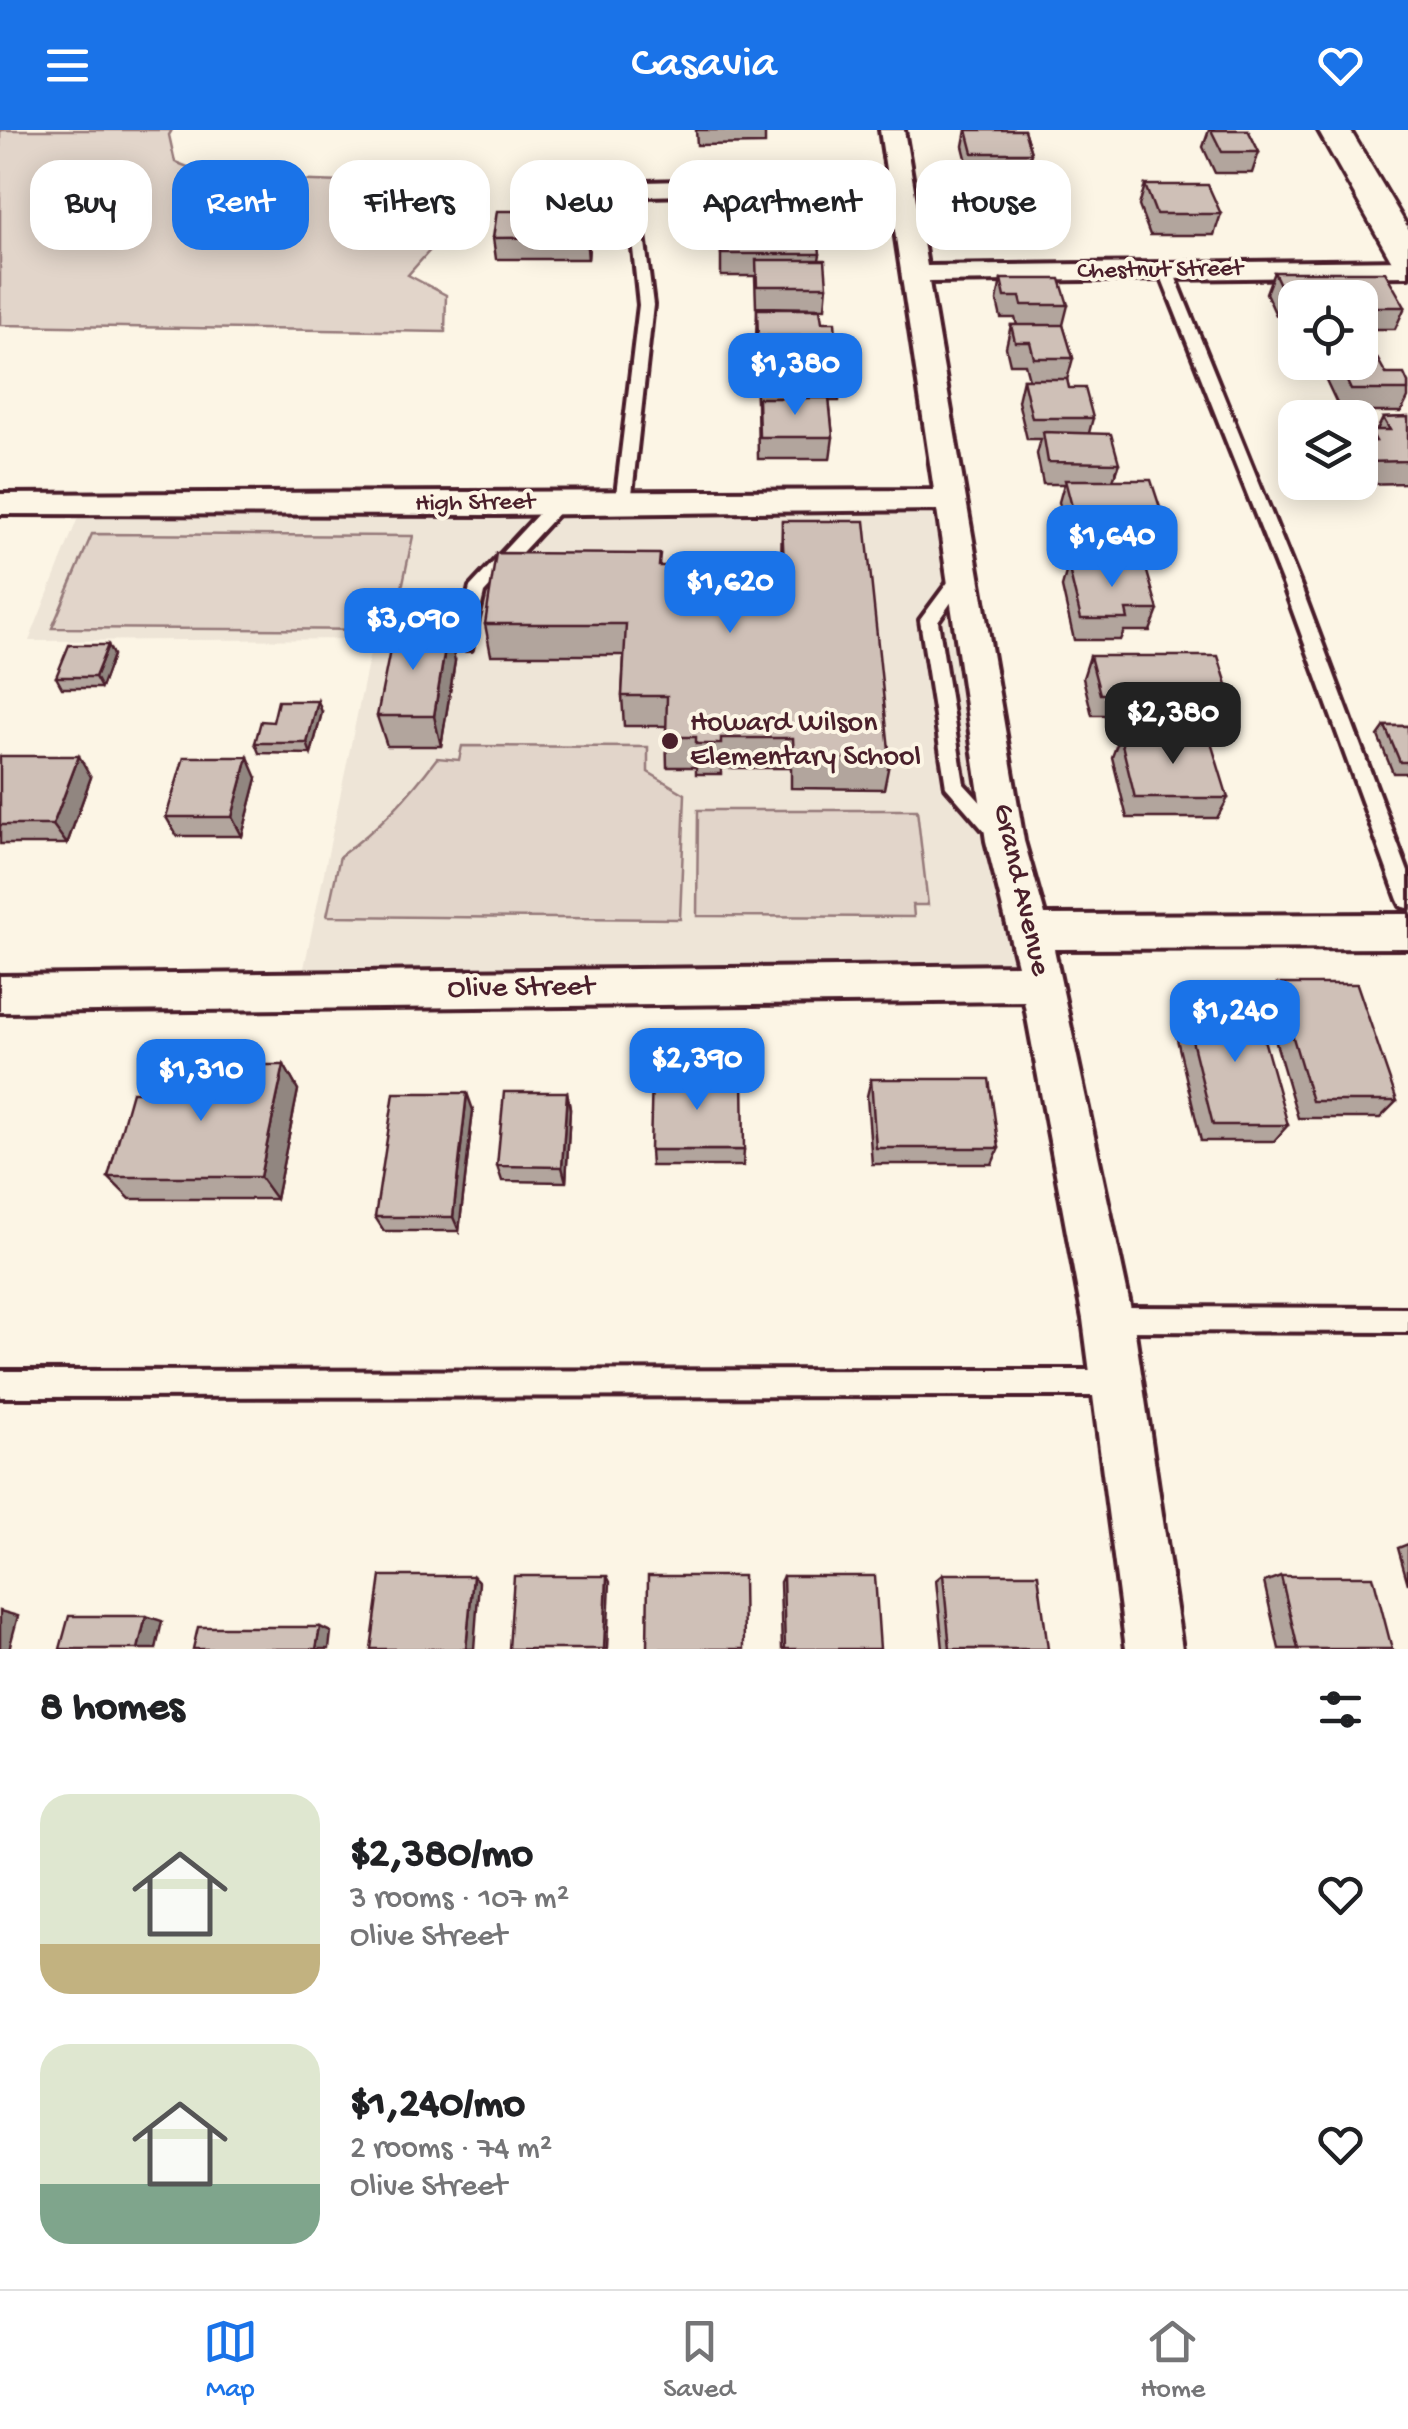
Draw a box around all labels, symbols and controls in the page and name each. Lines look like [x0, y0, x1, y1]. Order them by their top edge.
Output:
icon: menu [40, 38, 95, 93]
icon: heart [1313, 38, 1368, 93]
text: Casavia [631, 39, 777, 92]
chip: Buy [30, 160, 152, 250]
chip: Rent [172, 160, 309, 250]
chip: Filters [329, 160, 490, 250]
chip: New [510, 160, 648, 250]
chip: Apartment [668, 160, 896, 250]
chip: House [916, 160, 1071, 250]
street label: Chestnut Street [1077, 255, 1245, 287]
map controls [1278, 280, 1378, 500]
button: locate [1278, 280, 1378, 380]
pin: $1,380 [714, 333, 876, 418]
text: $1,380 [750, 346, 840, 384]
button: layers [1278, 400, 1378, 500]
street label: High Street [415, 488, 537, 520]
pin: $1,640 [1031, 505, 1193, 590]
text: $1,640 [1069, 518, 1155, 556]
pin: $1,620 [649, 551, 811, 636]
text: $1,620 [686, 564, 774, 602]
pin: $3,090 [332, 588, 494, 673]
text: $3,090 [366, 601, 460, 639]
pin: $2,380 [1092, 682, 1254, 767]
text: $2,380 [1127, 695, 1219, 733]
place label: Howard Wilson Elementary School [690, 707, 921, 776]
marker: Howard Wilson Elementary School [659, 730, 681, 752]
street label: Grand Avenue [983, 801, 1057, 980]
street label: Olive Street [447, 970, 598, 1008]
pin: $1,240 [1154, 980, 1316, 1065]
text: $1,240 [1192, 993, 1278, 1031]
pin: $2,390 [616, 1028, 778, 1113]
pin: $1,310 [120, 1039, 282, 1124]
text: $2,390 [652, 1041, 742, 1079]
text: $1,310 [158, 1052, 244, 1090]
icon: filters [1313, 1682, 1368, 1737]
text: 8 homes [40, 1685, 184, 1734]
text: $2,380/mo [350, 1832, 533, 1881]
icon: home [120, 1834, 240, 1954]
icon: heart [1313, 1867, 1368, 1922]
text: 3 rooms · 107 m² [350, 1881, 569, 1919]
text: Olive Street [350, 1919, 507, 1957]
text: $1,240/mo [350, 2082, 525, 2131]
icon: home [120, 2084, 240, 2204]
icon: heart [1313, 2117, 1368, 2172]
text: 2 rooms · 74 m² [350, 2131, 552, 2169]
text: Olive Street [350, 2169, 507, 2207]
tab: Map [203, 2314, 258, 2407]
tab: Saved [663, 2314, 735, 2407]
tab: Home [1140, 2314, 1205, 2407]

